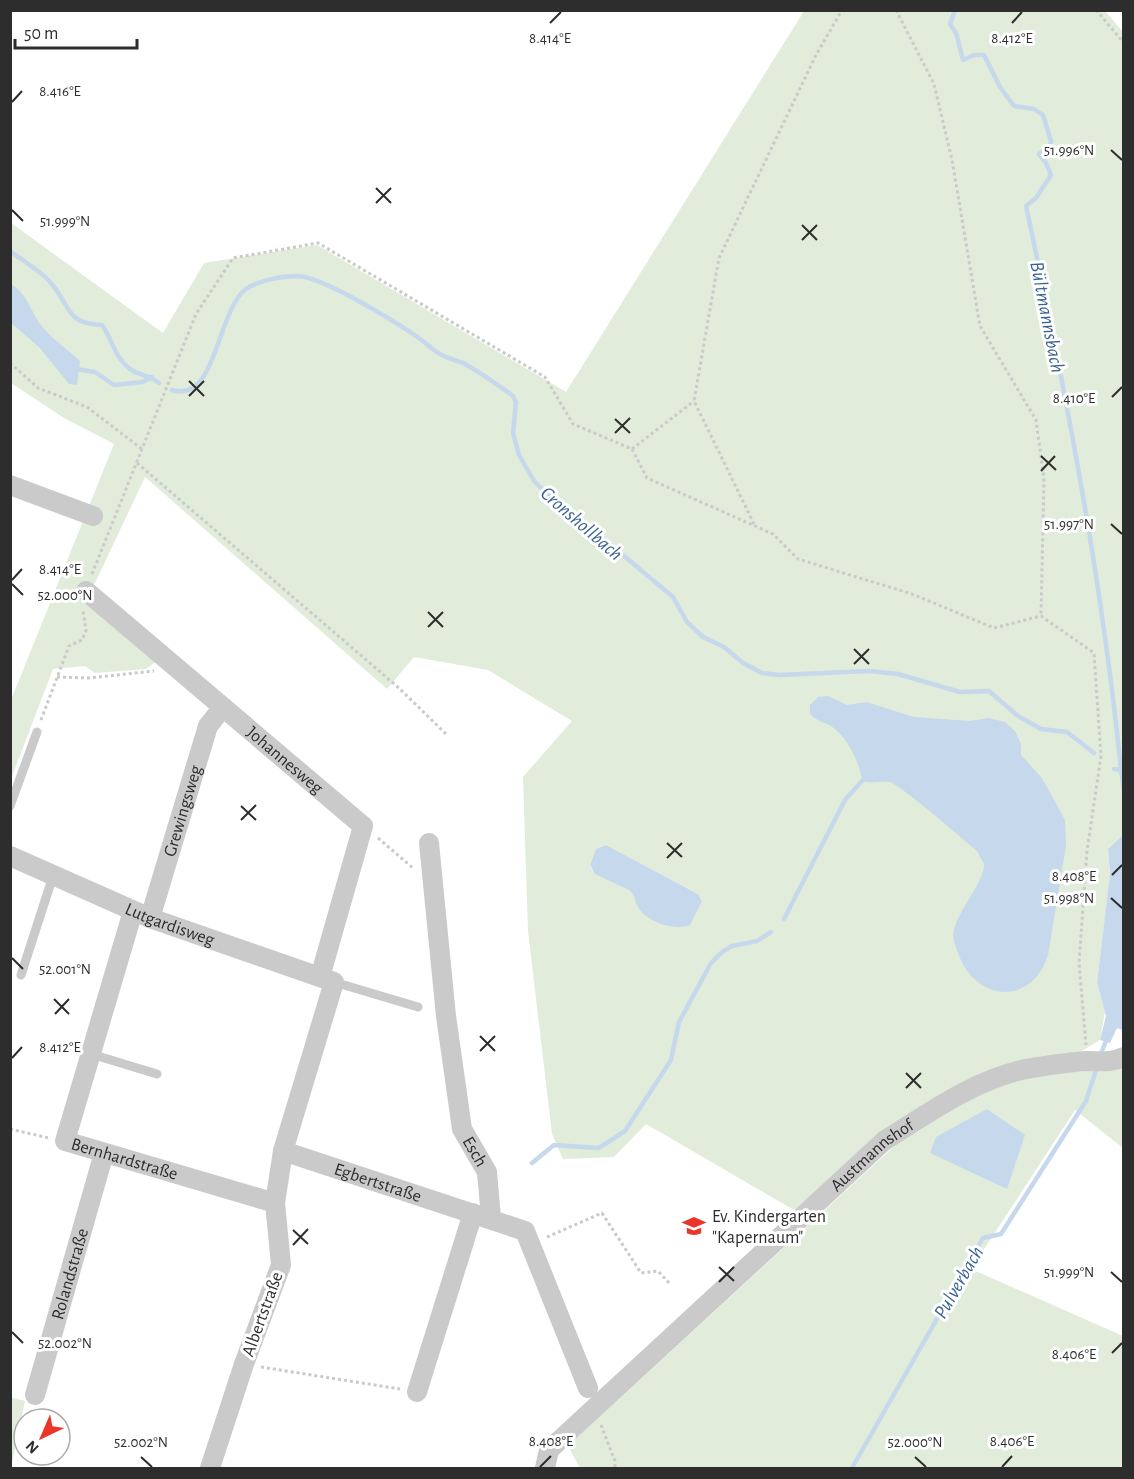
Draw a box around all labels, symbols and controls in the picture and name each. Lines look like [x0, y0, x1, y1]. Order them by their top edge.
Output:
scale bar [15, 12, 136, 50]
text: 50 m [24, 25, 58, 43]
text: 8.414°E [529, 31, 571, 46]
text: 8.412°E [991, 31, 1033, 46]
text: 8.416°E [39, 84, 81, 99]
text: 51.996°N [1044, 143, 1094, 158]
text: 51.999°N [40, 214, 90, 229]
water label: Bültmannsbach [1026, 260, 1068, 375]
text: 8.410°E [1053, 391, 1095, 406]
water label: Cronshollbach [537, 483, 626, 564]
text: 51.997°N [1044, 517, 1094, 532]
text: 8.414°E [39, 562, 81, 577]
text: 52.000°N [38, 588, 92, 603]
street label: Johannesweg [243, 723, 326, 798]
street label: Grewingsweg [161, 763, 206, 859]
text: 8.408°E [1052, 869, 1096, 884]
text: 51.998°N [1044, 891, 1094, 906]
street label: Lutgardisweg [122, 900, 217, 950]
text: 52.001°N [39, 962, 91, 977]
text: 8.412°E [39, 1040, 81, 1055]
street label: Austmannshof [827, 1116, 918, 1195]
street label: Esch [458, 1134, 490, 1170]
street label: Bernhardstraße [69, 1135, 180, 1184]
street label: Egbertstraße [332, 1161, 423, 1206]
place label: Ev. Kindergarten "Kapernaum" [712, 1208, 826, 1247]
school or university icon: Ev. Kindergarten "Kapernaum" [681, 1213, 707, 1239]
street label: Rolandstraße [49, 1226, 92, 1322]
water label: Pulverbach [930, 1243, 987, 1322]
text: 51.999°N [1044, 1265, 1094, 1280]
street label: Albertstraße [239, 1270, 287, 1359]
text: 52.002°N [38, 1336, 92, 1351]
text: 8.406°E [1052, 1347, 1096, 1362]
north arrow [12, 1407, 72, 1467]
text: 8.408°E [529, 1434, 573, 1449]
text: 8.406°E [990, 1434, 1034, 1449]
text: 52.002°N [114, 1435, 168, 1450]
text: 52.000°N [888, 1435, 942, 1450]
text: N [23, 1437, 42, 1457]

